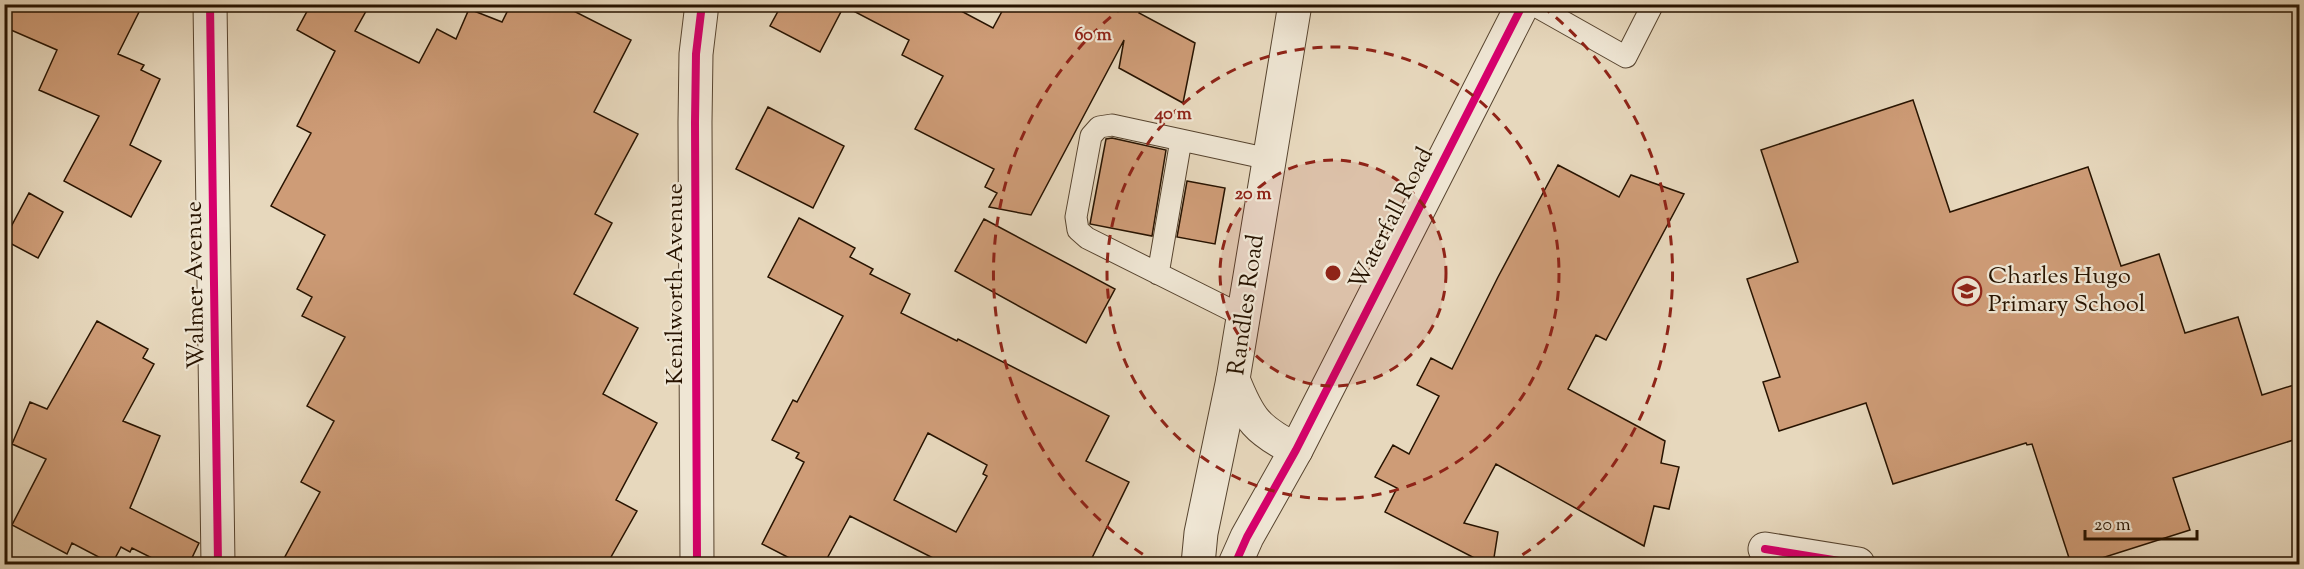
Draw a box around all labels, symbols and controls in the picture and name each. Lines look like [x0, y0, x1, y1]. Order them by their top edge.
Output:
text: 60 m [1074, 23, 1112, 49]
text: 40 m [1153, 102, 1192, 128]
street label: Waterfall Road [1341, 141, 1443, 296]
text: 20 m [1235, 182, 1271, 208]
street label: Kenilworth Avenue [659, 183, 693, 385]
street label: Walmer Avenue [178, 201, 214, 369]
street label: Randles Road [1220, 232, 1274, 378]
place label: Charles Hugo Primary School [1988, 260, 2146, 322]
centre of rings [1323, 263, 1343, 283]
school or university icon: Charles Hugo Primary School [1951, 275, 1983, 307]
scale bar [2085, 503, 2198, 541]
text: 20 m [2094, 513, 2131, 539]

